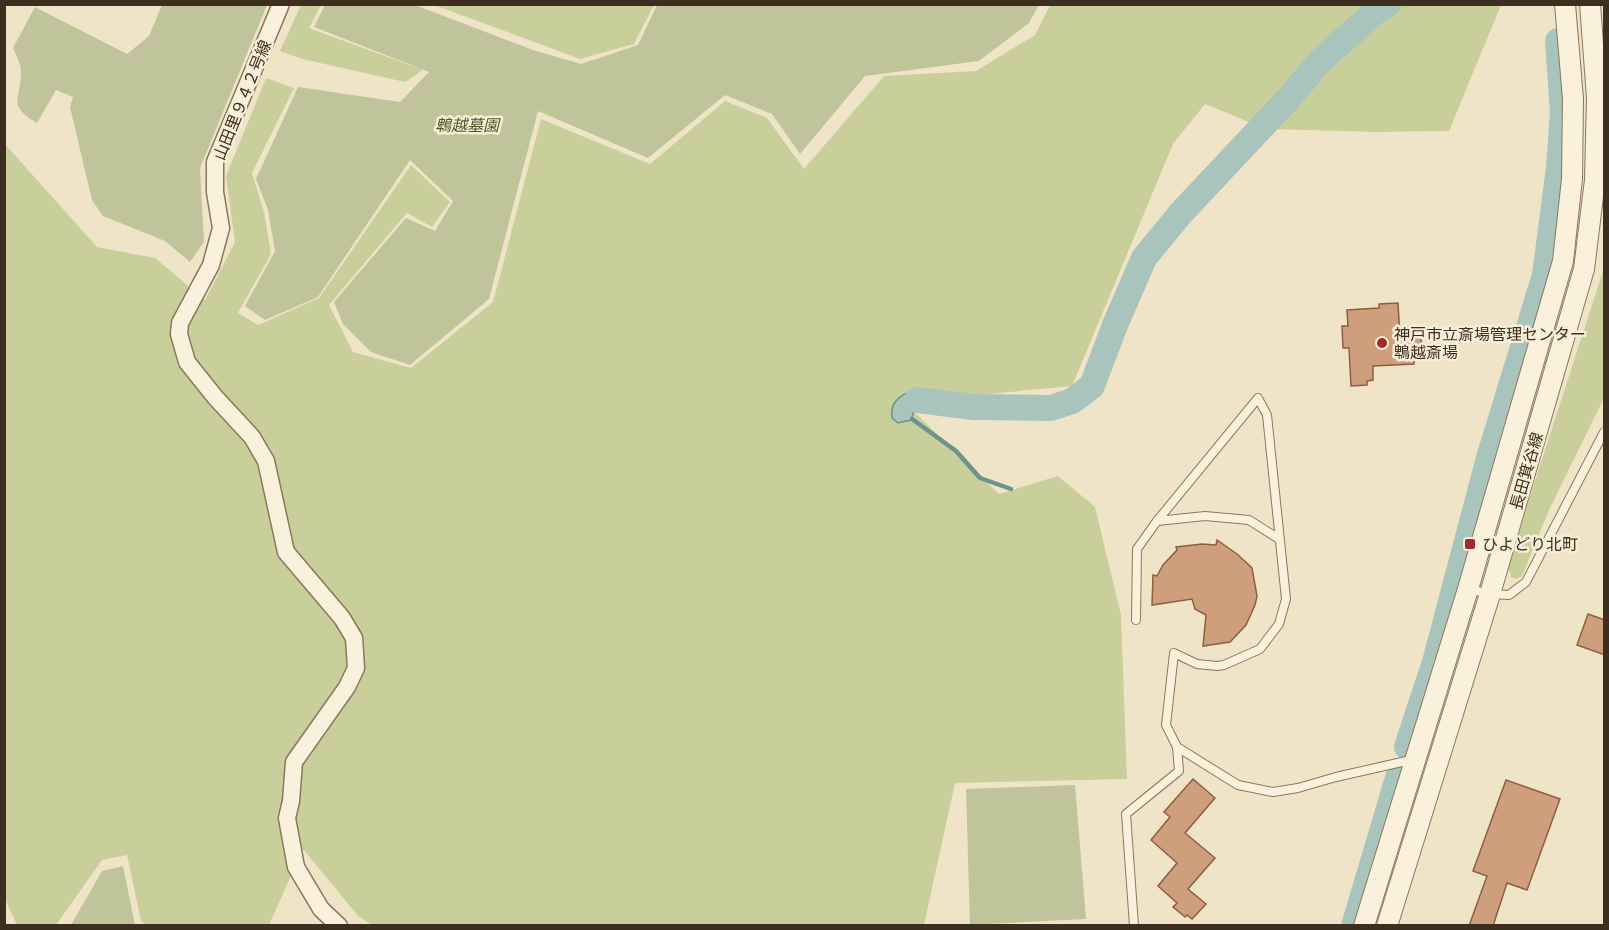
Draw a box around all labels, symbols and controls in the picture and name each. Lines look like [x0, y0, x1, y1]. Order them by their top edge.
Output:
street label: 山田里９４２号線 [209, 37, 275, 163]
park label: 鵯越墓園 [435, 115, 501, 135]
place label: 神戸市立斎場管理センター 鵯越斎場 [1394, 324, 1586, 362]
marker: 神戸市立斎場管理センター 鵯越斎場 [1375, 336, 1389, 350]
street label: 長田箕谷線 [1505, 430, 1547, 512]
place label: ひよどり北町 [1482, 534, 1578, 554]
marker: ひよどり北町 [1463, 537, 1477, 551]

